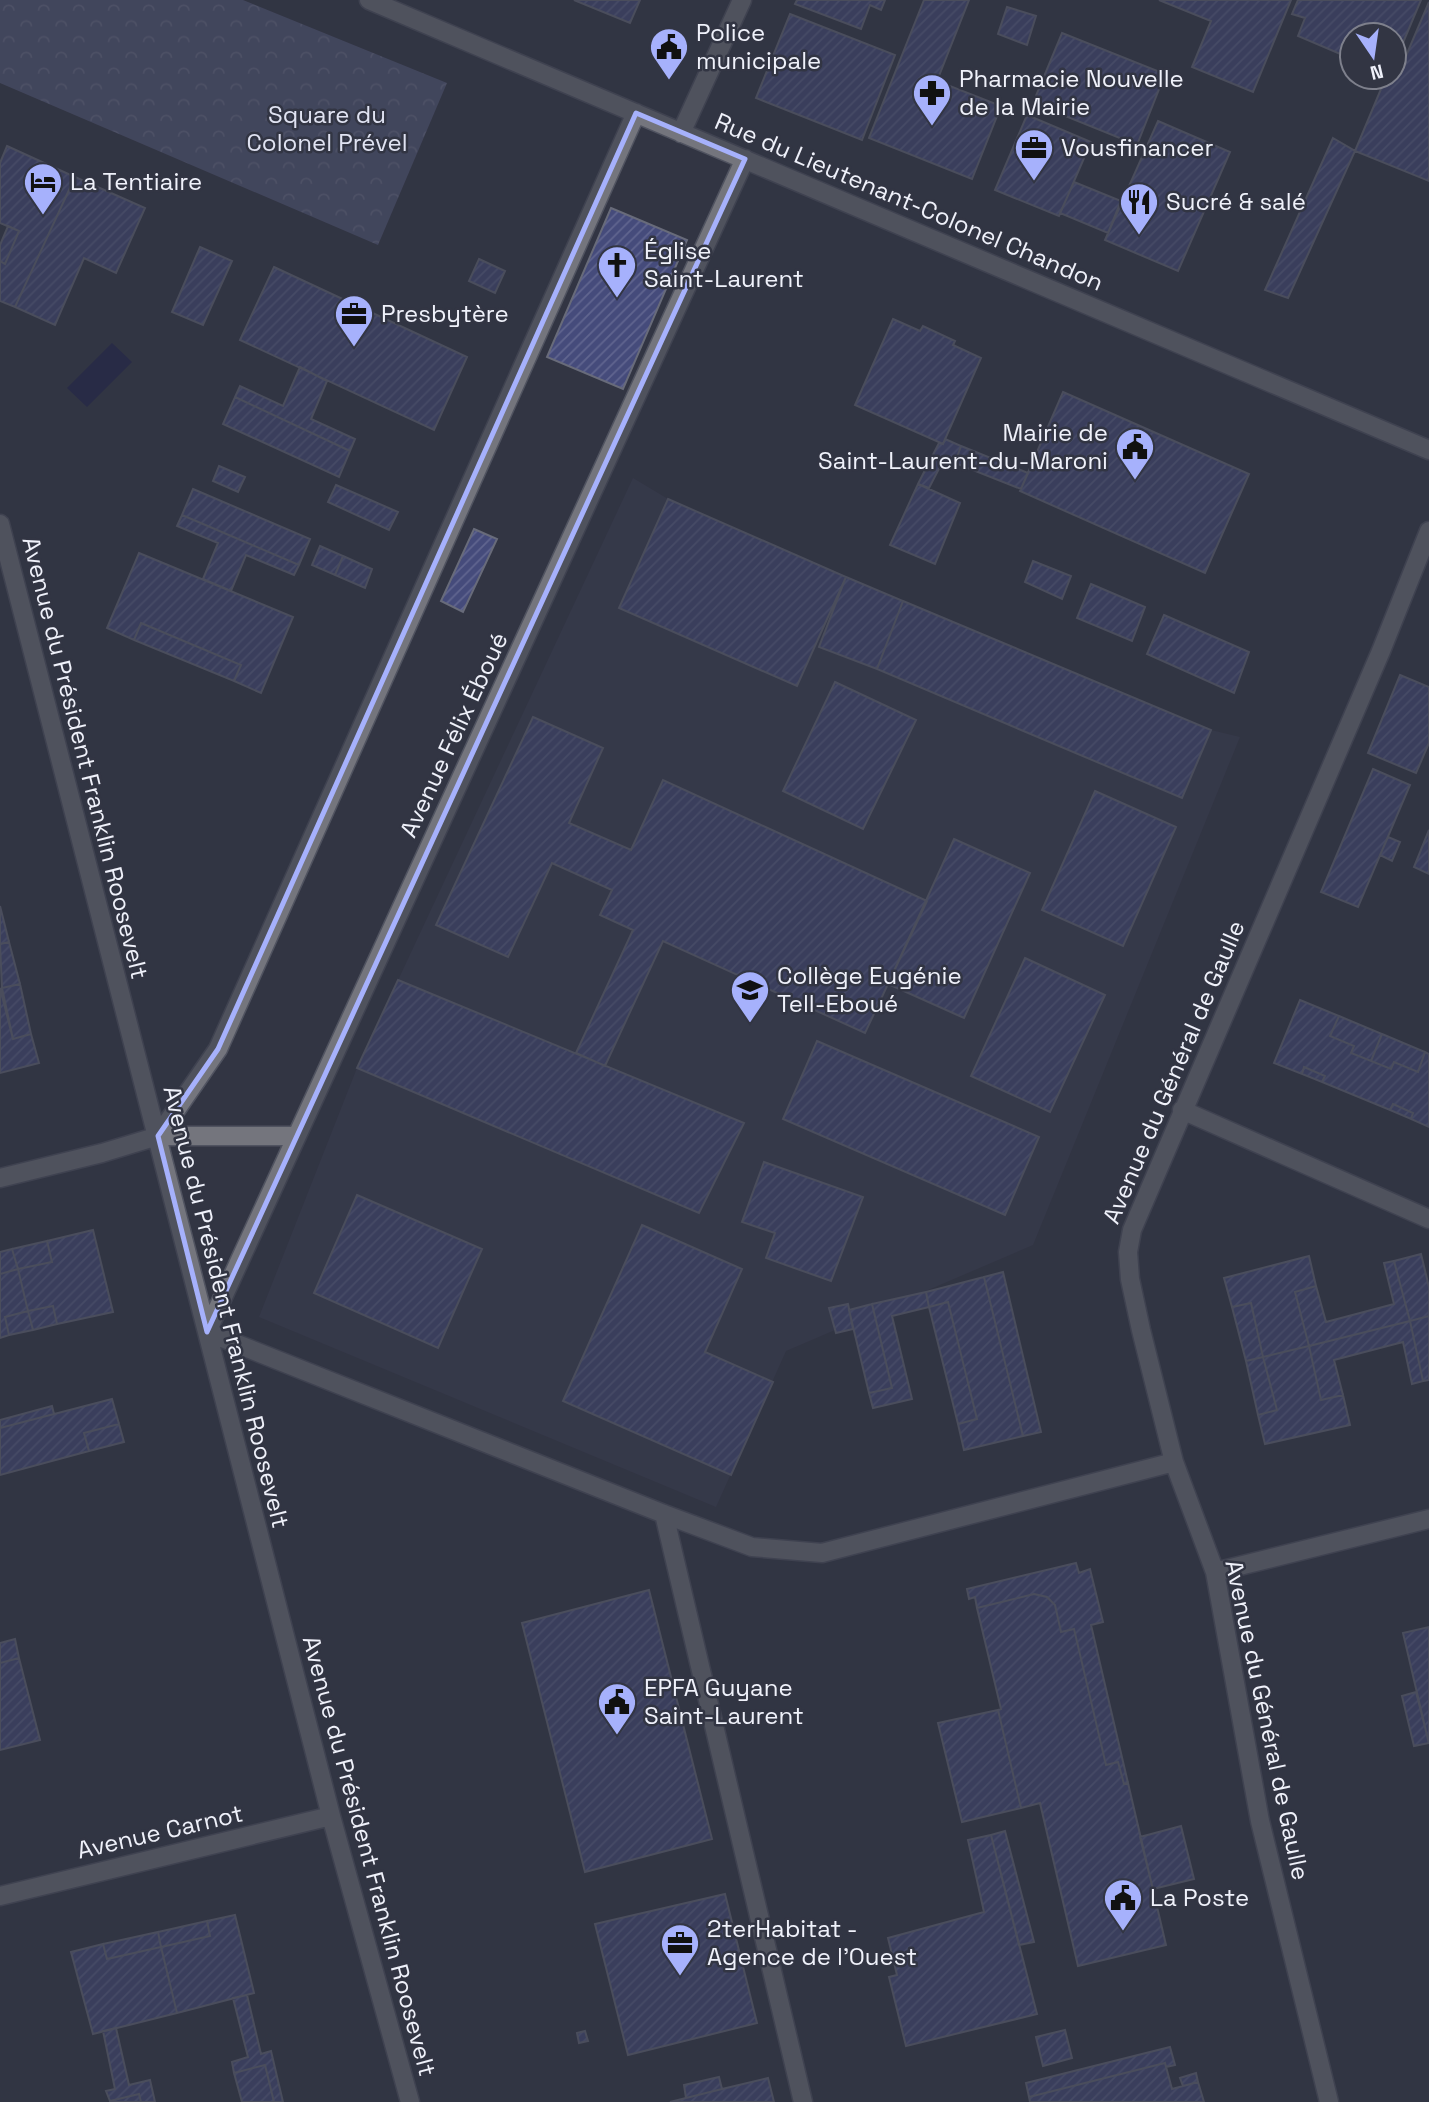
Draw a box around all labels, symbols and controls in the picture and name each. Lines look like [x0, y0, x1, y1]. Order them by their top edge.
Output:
place label: Police municipale [696, 17, 821, 76]
north arrow [1338, 21, 1408, 91]
public building icon: Police municipale [648, 26, 690, 81]
text: N [1368, 58, 1386, 86]
place label: Pharmacie Nouvelle de la Mairie [959, 63, 1184, 122]
pharmacy icon: Pharmacie Nouvelle de la Mairie [911, 72, 953, 127]
park label: Square du Colonel Prével [246, 99, 408, 158]
street label: Rue du Lieutenant-Colonel Chandon [710, 105, 1108, 298]
office icon: Vousfinancer [1013, 127, 1055, 182]
place label: Vousfinancer [1061, 132, 1214, 163]
hotel icon: La Tentiaire [22, 161, 64, 216]
place label: La Tentiaire [70, 166, 202, 197]
restaurant icon: Sucré & salé [1118, 181, 1160, 236]
place label: Sucré & salé [1166, 186, 1306, 217]
place label: Église Saint-Laurent [644, 235, 804, 294]
church icon: Église Saint-Laurent [596, 244, 638, 299]
office icon: Presbytère [333, 293, 375, 348]
place label: Presbytère [381, 298, 509, 329]
place label: Mairie de Saint-Laurent-du-Maroni [818, 417, 1108, 476]
public building icon: Mairie de Saint-Laurent-du-Maroni [1114, 426, 1156, 481]
street label: Avenue du Président Franklin Roosevelt [15, 534, 156, 982]
street label: Avenue Félix Éboué [392, 627, 515, 842]
street label: Avenue du Général de Gaulle [1095, 915, 1252, 1228]
place label: Collège Eugénie Tell-Eboué [777, 960, 962, 1019]
school or university icon: Collège Eugénie Tell-Eboué [729, 969, 771, 1024]
street label: Avenue du Président Franklin Roosevelt [156, 1083, 297, 1531]
street label: Avenue du Général de Gaulle [1218, 1557, 1317, 1883]
street label: Avenue du Président Franklin Roosevelt [296, 1632, 443, 2079]
place label: EPFA Guyane Saint-Laurent [644, 1672, 804, 1731]
public building icon: EPFA Guyane Saint-Laurent [596, 1681, 638, 1736]
street label: Avenue Carnot [74, 1797, 246, 1866]
public building icon: La Poste [1102, 1877, 1144, 1932]
place label: La Poste [1150, 1882, 1249, 1913]
place label: 2terHabitat - Agence de l'Ouest [707, 1913, 917, 1972]
office icon: 2terHabitat - Agence de l'Ouest [659, 1922, 701, 1977]

